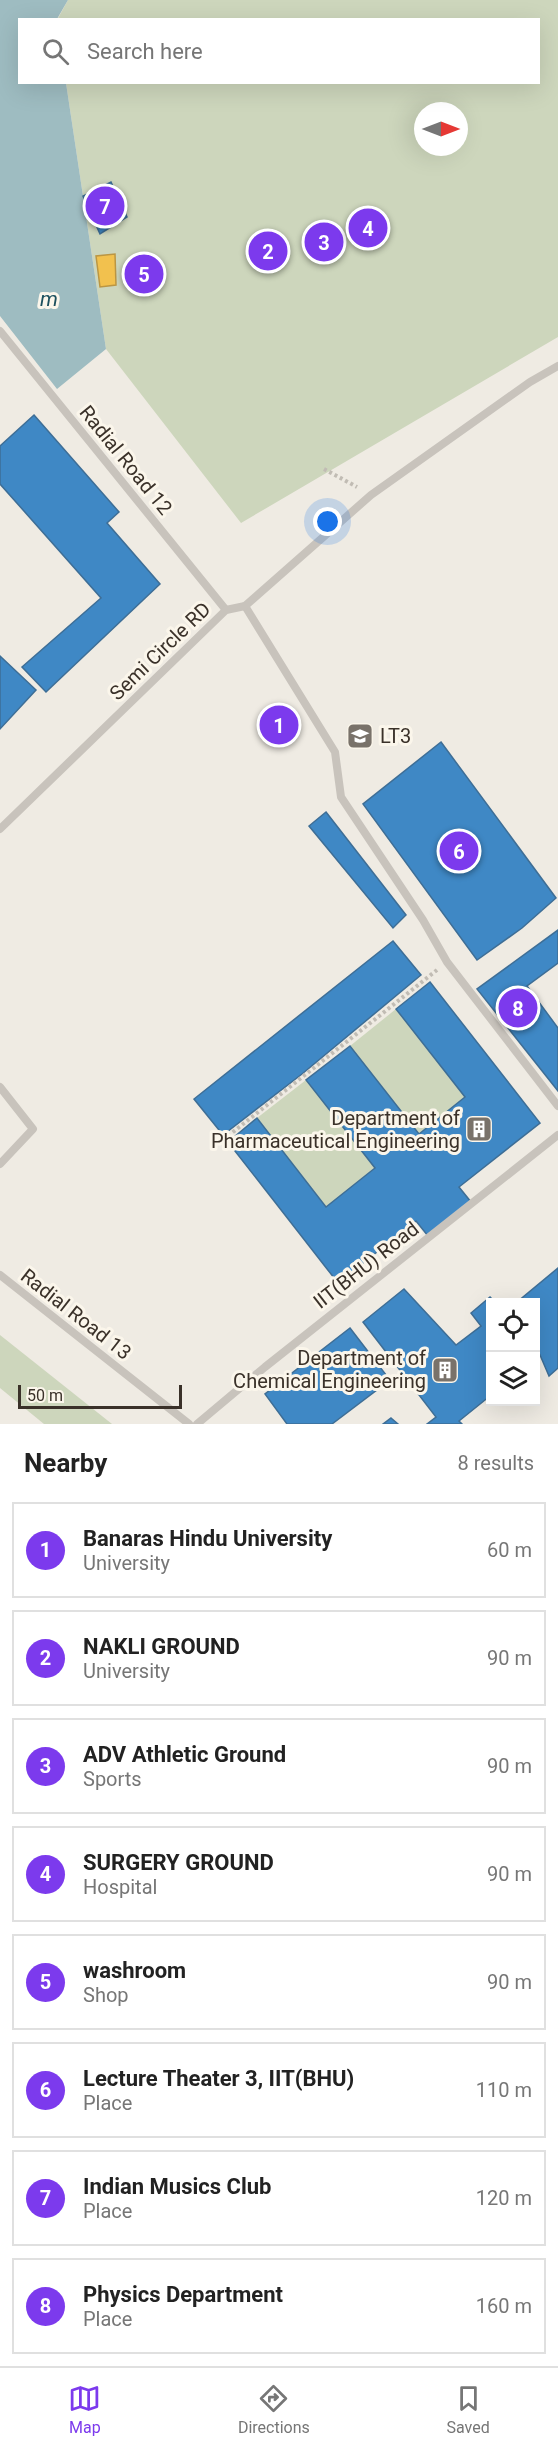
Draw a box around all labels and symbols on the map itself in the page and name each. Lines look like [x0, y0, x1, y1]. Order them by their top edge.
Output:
north arrow [414, 102, 468, 156]
pin: 7 [86, 184, 124, 228]
pin: 4 [348, 206, 388, 250]
pin: 3 [304, 220, 344, 264]
pin: 2 [248, 228, 288, 274]
pin: 5 [124, 252, 164, 296]
water label: m [40, 287, 58, 311]
street label: Radial Road 12 [75, 401, 177, 519]
your location [313, 507, 342, 536]
street label: Semi Circle RD [105, 597, 215, 705]
pin: 1 [260, 702, 298, 748]
school or university icon: LT3 [345, 721, 375, 751]
place label: LT3 [380, 724, 411, 748]
pin: 6 [440, 828, 478, 874]
pin: 8 [498, 986, 538, 1030]
place label: Department of Pharmaceutical Engineering [211, 1106, 460, 1153]
building icon: Department of Pharmaceutical Engineering [464, 1114, 494, 1144]
street label: IIT(BHU) Road [309, 1216, 423, 1314]
street label: Radial Road 13 [16, 1263, 136, 1365]
place label: Department of Chemical Engineering [233, 1346, 426, 1393]
building icon: Department of Chemical Engineering [430, 1355, 460, 1385]
scale bar [18, 1382, 182, 1410]

